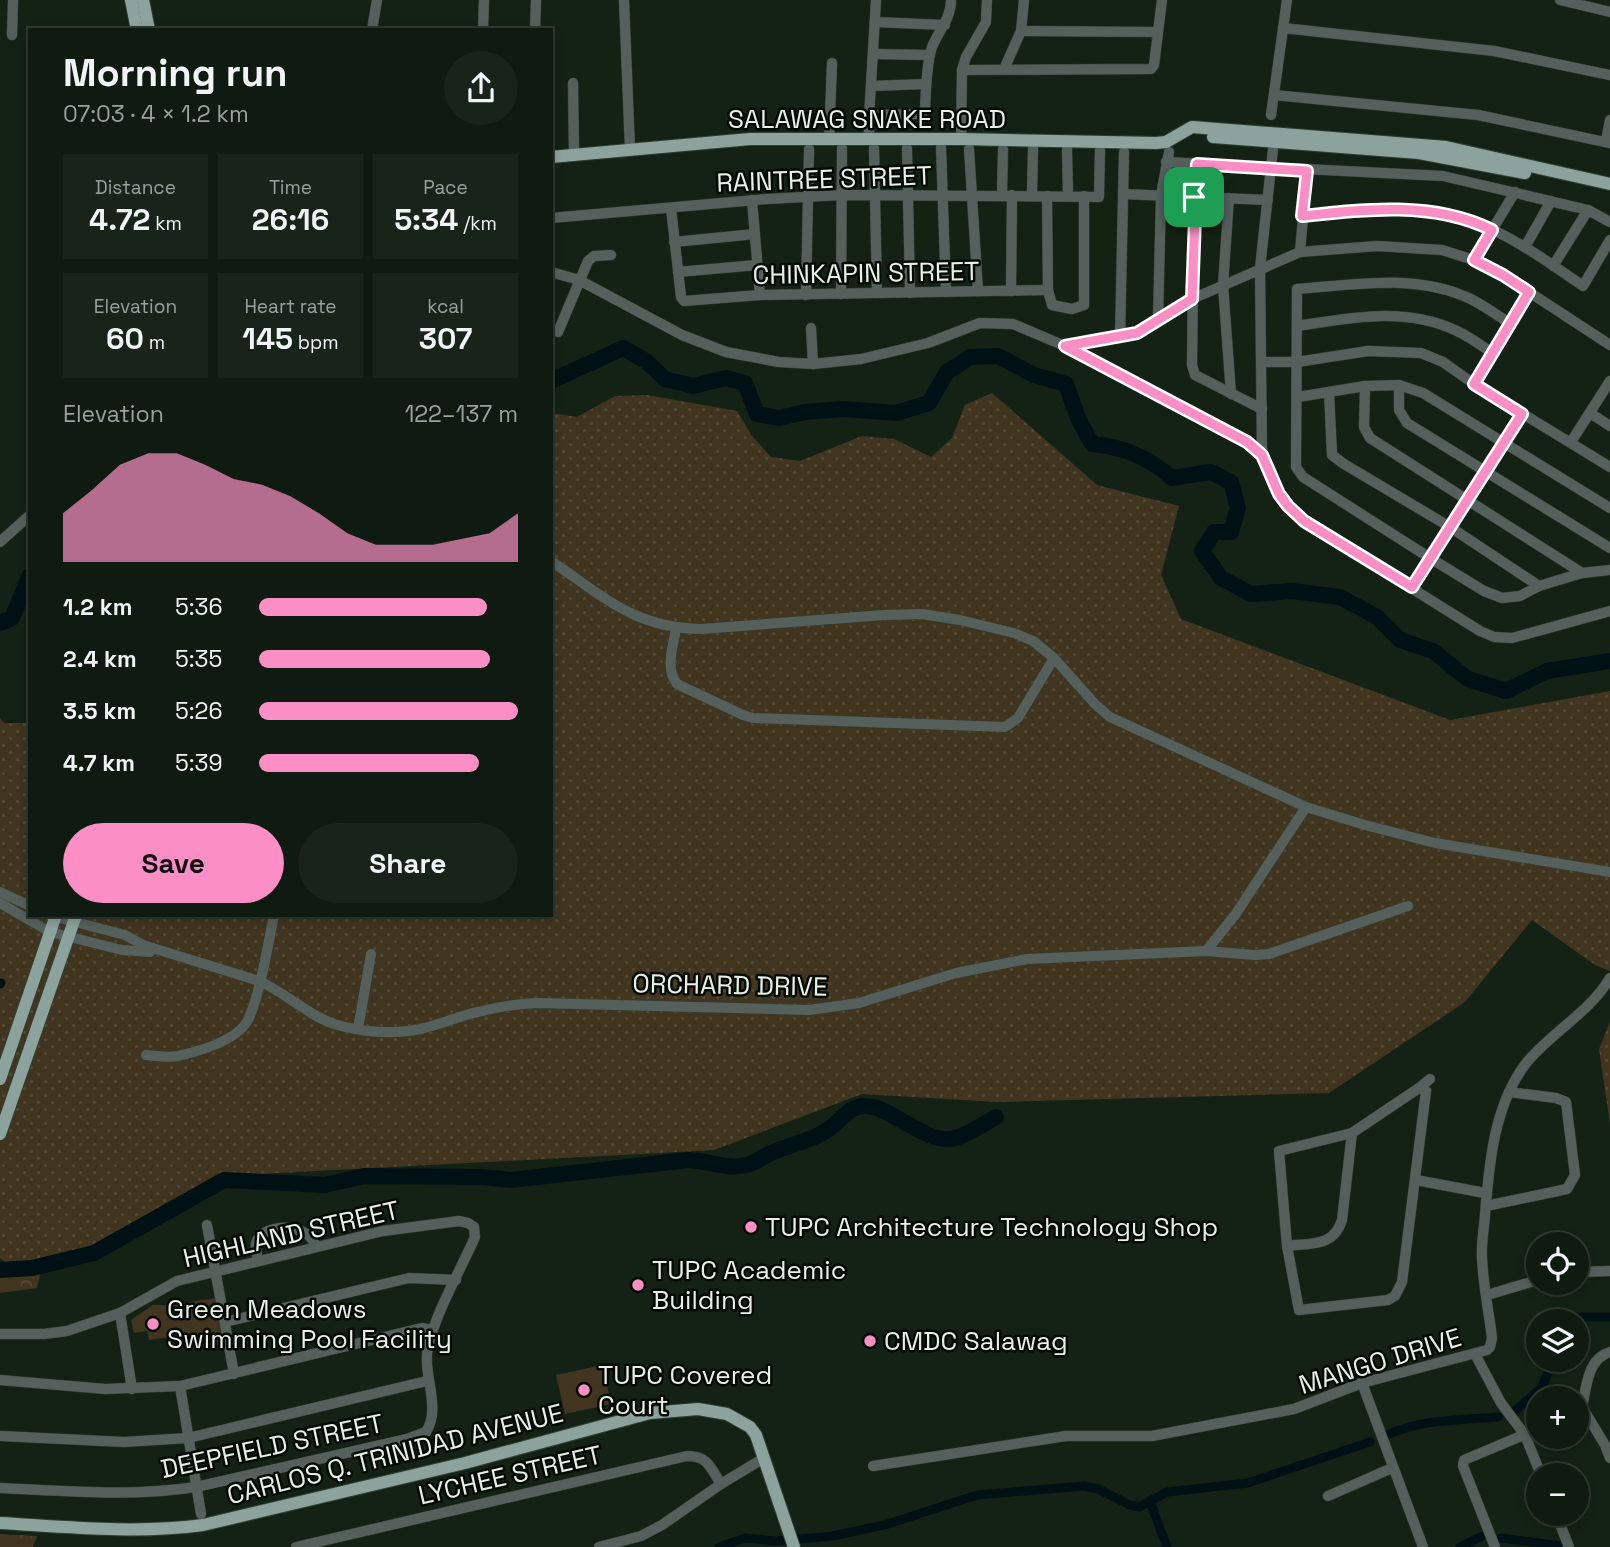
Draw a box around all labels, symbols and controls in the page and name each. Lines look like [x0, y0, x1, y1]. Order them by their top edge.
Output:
text: Morning run [63, 49, 288, 97]
button: share [444, 51, 518, 125]
text: 07:03 · 4 × 1.2 km [63, 99, 249, 129]
street label: SALAWAG SNAKE ROAD [728, 102, 1006, 136]
street label: RAINTREE STREET [716, 158, 932, 200]
pin [1164, 167, 1224, 227]
text: Distance [95, 175, 176, 200]
text: Time [269, 175, 312, 200]
text: Pace [423, 175, 468, 200]
icon: arrive [1175, 178, 1213, 216]
text: 4.72 [89, 200, 150, 239]
text: 26:16 [252, 200, 329, 239]
text: 5:34 [394, 200, 458, 239]
text: km [150, 211, 182, 236]
text: /km [458, 211, 497, 236]
street label: CHINKAPIN STREET [752, 254, 980, 292]
text: Elevation [94, 294, 177, 319]
text: Heart rate [244, 294, 337, 319]
text: kcal [427, 294, 464, 319]
text: 60 [106, 319, 144, 358]
text: 145 [242, 319, 293, 358]
text: 307 [419, 319, 472, 358]
text: m [144, 330, 165, 355]
text: bpm [293, 330, 339, 355]
text: Elevation [63, 399, 164, 429]
text: 122–137 m [405, 399, 518, 429]
text: 1.2 km [63, 592, 132, 622]
text: 5:36 [175, 592, 223, 622]
text: 2.4 km [63, 644, 137, 674]
text: 5:35 [175, 644, 222, 674]
text: 3.5 km [63, 696, 136, 726]
text: 5:26 [175, 696, 223, 726]
text: 4.7 km [63, 748, 135, 778]
text: 5:39 [175, 748, 223, 778]
button: Save [63, 823, 284, 903]
button: Share [298, 823, 518, 903]
street label: ORCHARD DRIVE [632, 966, 828, 1004]
street label: HIGHLAND STREET [180, 1193, 402, 1275]
place label: TUPC Architecture Technology Shop [765, 1210, 1218, 1244]
marker: TUPC Architecture Technology Shop [743, 1219, 759, 1235]
map controls [1526, 1232, 1589, 1526]
button: locate [1526, 1232, 1589, 1295]
place label: TUPC Academic Building [652, 1253, 846, 1317]
marker: TUPC Academic Building [630, 1277, 646, 1293]
place label: Green Meadows Swimming Pool Facility [167, 1292, 452, 1356]
button: layers [1526, 1309, 1589, 1372]
marker: Green Meadows Swimming Pool Facility [145, 1316, 161, 1332]
street label: MANGO DRIVE [1295, 1320, 1465, 1402]
place label: CMDC Salawag [884, 1324, 1068, 1358]
marker: CMDC Salawag [862, 1333, 878, 1349]
place label: TUPC Covered Court [598, 1358, 772, 1422]
marker: TUPC Covered Court [576, 1382, 592, 1398]
button: + [1526, 1386, 1589, 1449]
street label: CARLOS Q. TRINIDAD AVENUE [223, 1396, 567, 1512]
street label: DEEPFIELD STREET [158, 1406, 386, 1486]
street label: LYCHEE STREET [415, 1437, 605, 1513]
button: − [1526, 1463, 1589, 1526]

